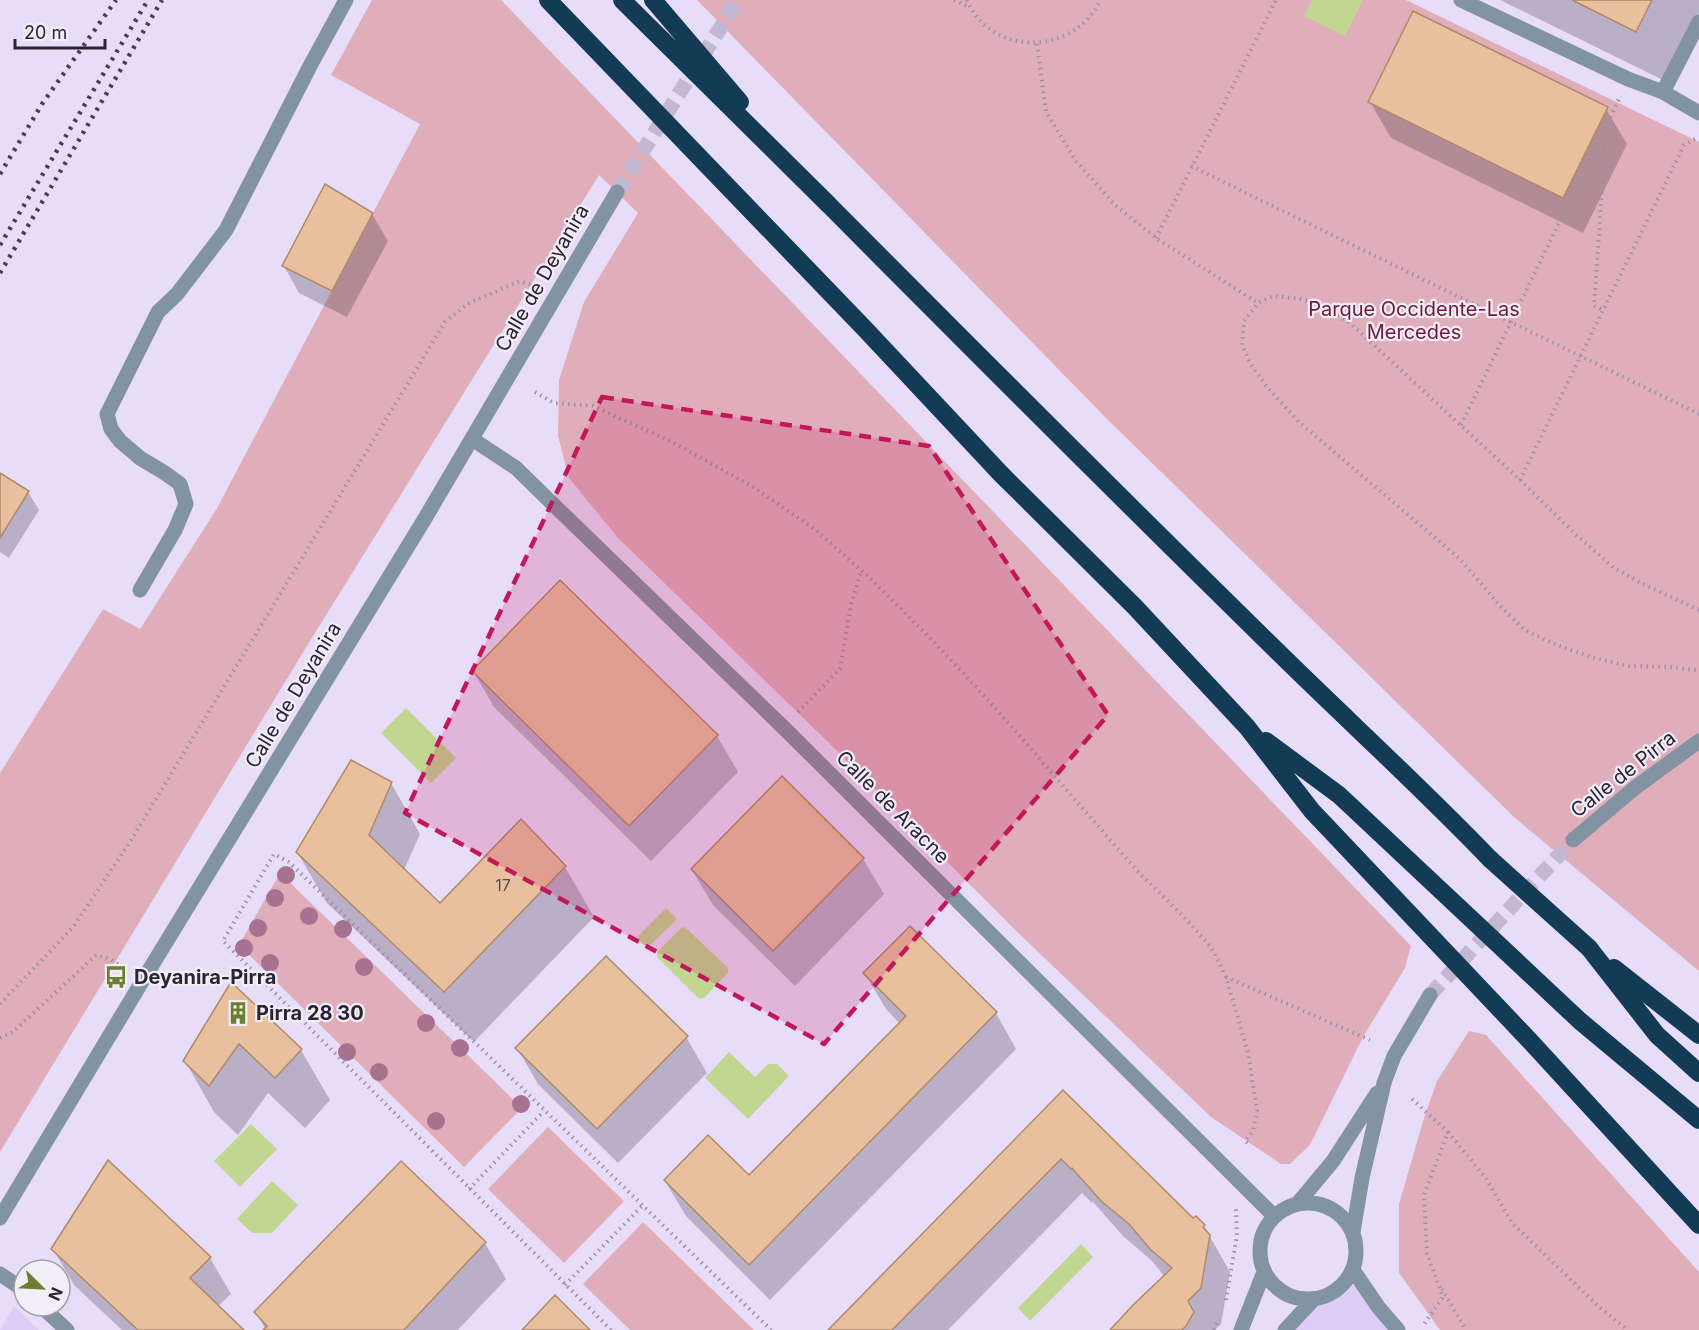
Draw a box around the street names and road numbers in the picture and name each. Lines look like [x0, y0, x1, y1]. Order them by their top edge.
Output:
street label: Calle de Deyanira [490, 200, 594, 356]
street label: Calle de Deyanira [240, 618, 346, 772]
street label: Calle de Pirra [1566, 726, 1680, 822]
street label: Calle de Aracne [832, 746, 954, 868]

